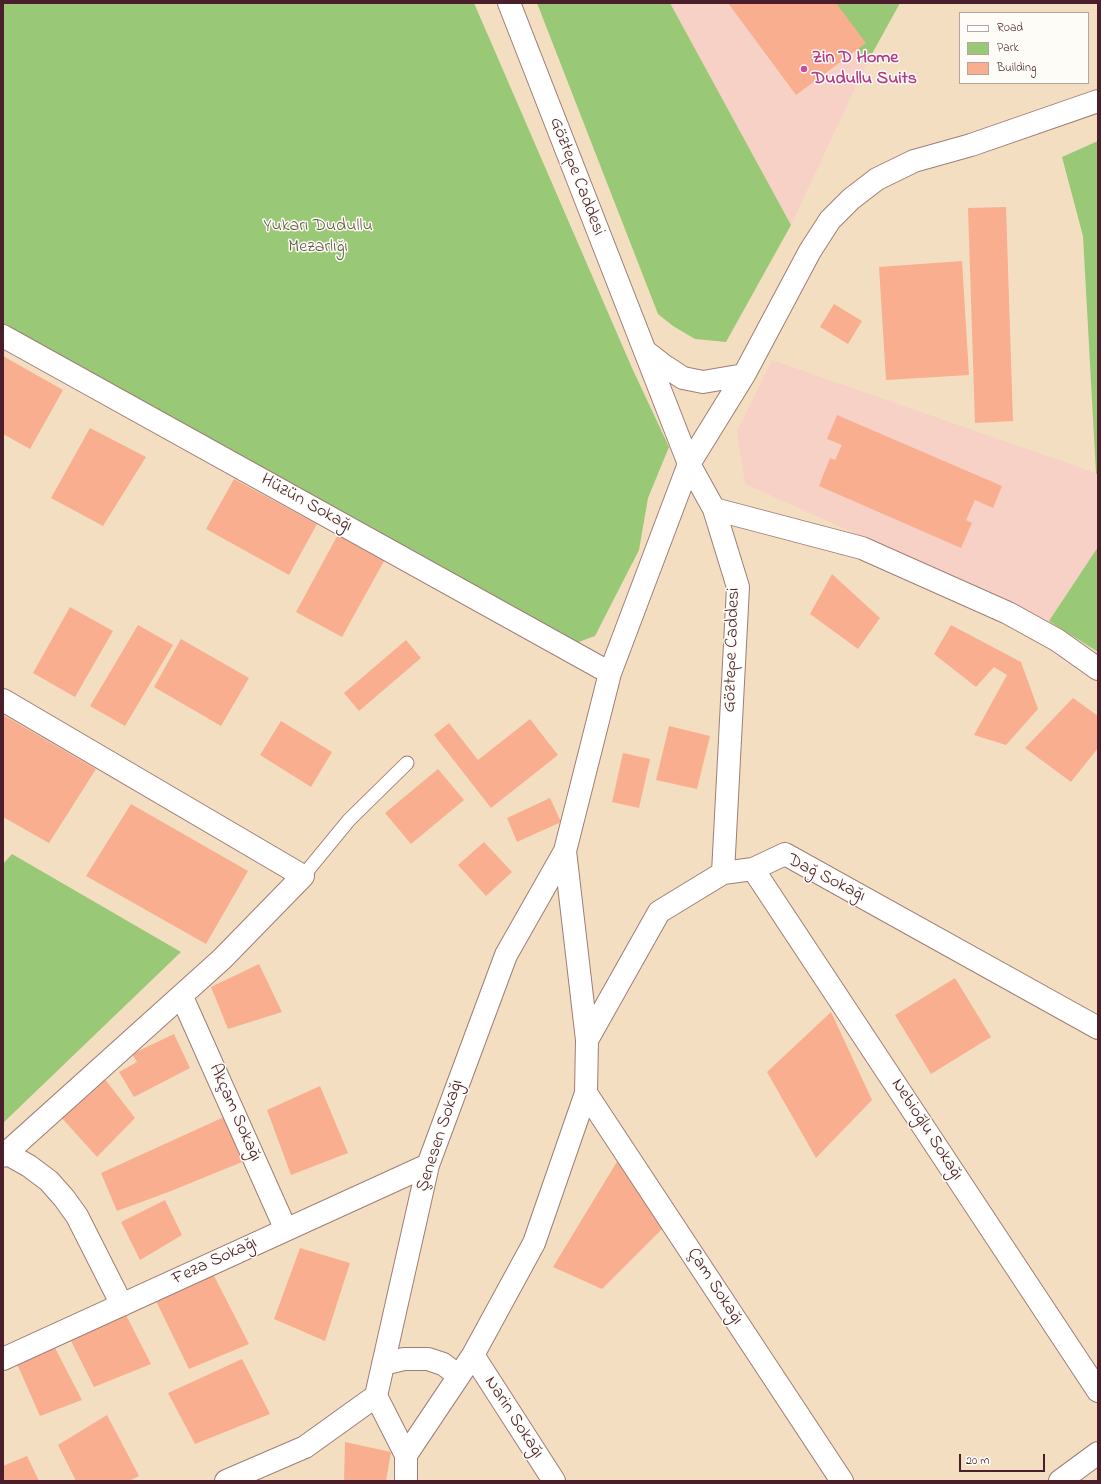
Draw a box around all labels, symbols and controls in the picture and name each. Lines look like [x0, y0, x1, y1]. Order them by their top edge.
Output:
legend [959, 12, 1089, 84]
text: Road [997, 19, 1023, 37]
text: Park [997, 39, 1019, 57]
place label: Zin D Home Dudullu Suits [812, 48, 917, 90]
text: Building [997, 59, 1036, 77]
marker: Zin D Home Dudullu Suits [799, 64, 809, 74]
street label: Göztepe Caddesi [544, 115, 608, 239]
park label: Yukarı Dudullu Mezarlığı [263, 216, 373, 258]
street label: Hüzün Sokağı [257, 470, 355, 538]
street label: Göztepe Caddesi [720, 587, 746, 713]
street label: Dağ Sokağı [783, 850, 869, 908]
street label: Akçam Sokağı [203, 1061, 265, 1165]
street label: Nebioğlu Sokağı [885, 1075, 967, 1185]
street label: Şenesen Sokağı [413, 1077, 469, 1195]
street label: Feza Sokağı [169, 1233, 261, 1291]
street label: Çam Sokağı [681, 1244, 747, 1330]
street label: Narin Sokağı [479, 1373, 547, 1463]
scale bar [961, 1446, 1047, 1472]
text: 20 m [966, 1452, 989, 1470]

